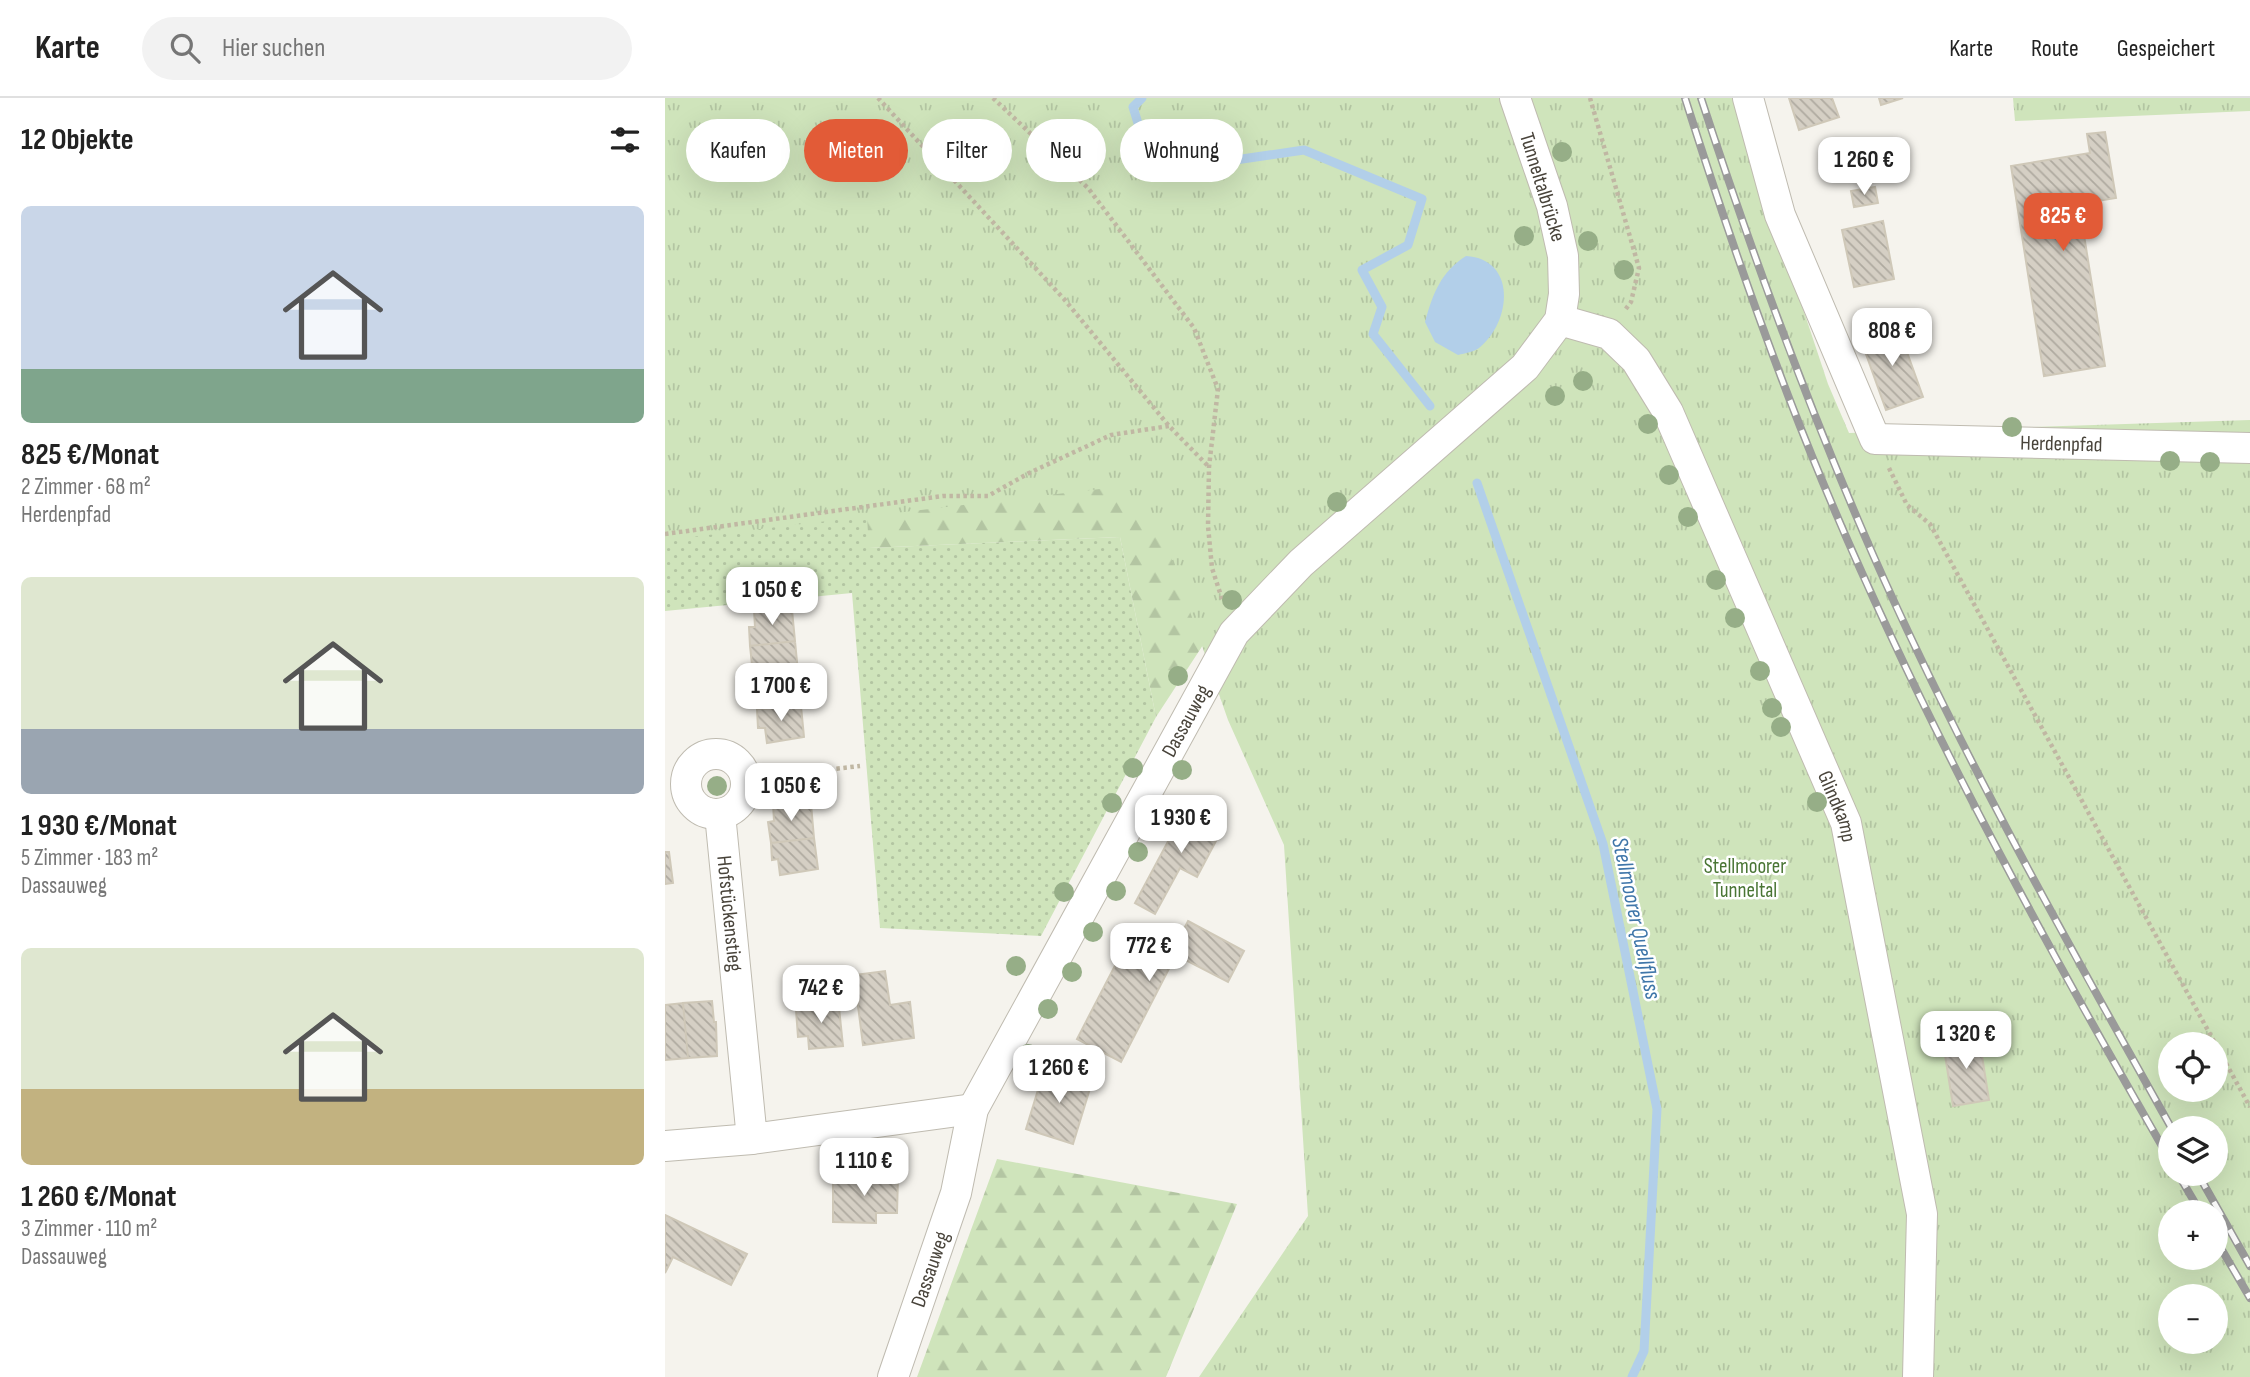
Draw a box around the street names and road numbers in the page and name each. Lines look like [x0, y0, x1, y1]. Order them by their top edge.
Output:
street label: Tunneltalbrücke [1514, 130, 1571, 245]
street label: Herdenpfad [2020, 430, 2103, 457]
street label: Dassauweg [1157, 681, 1216, 761]
street label: Glindkamp [1812, 767, 1861, 844]
street label: Hofstückenstieg [711, 854, 747, 973]
street label: Dassauweg [906, 1228, 955, 1310]

